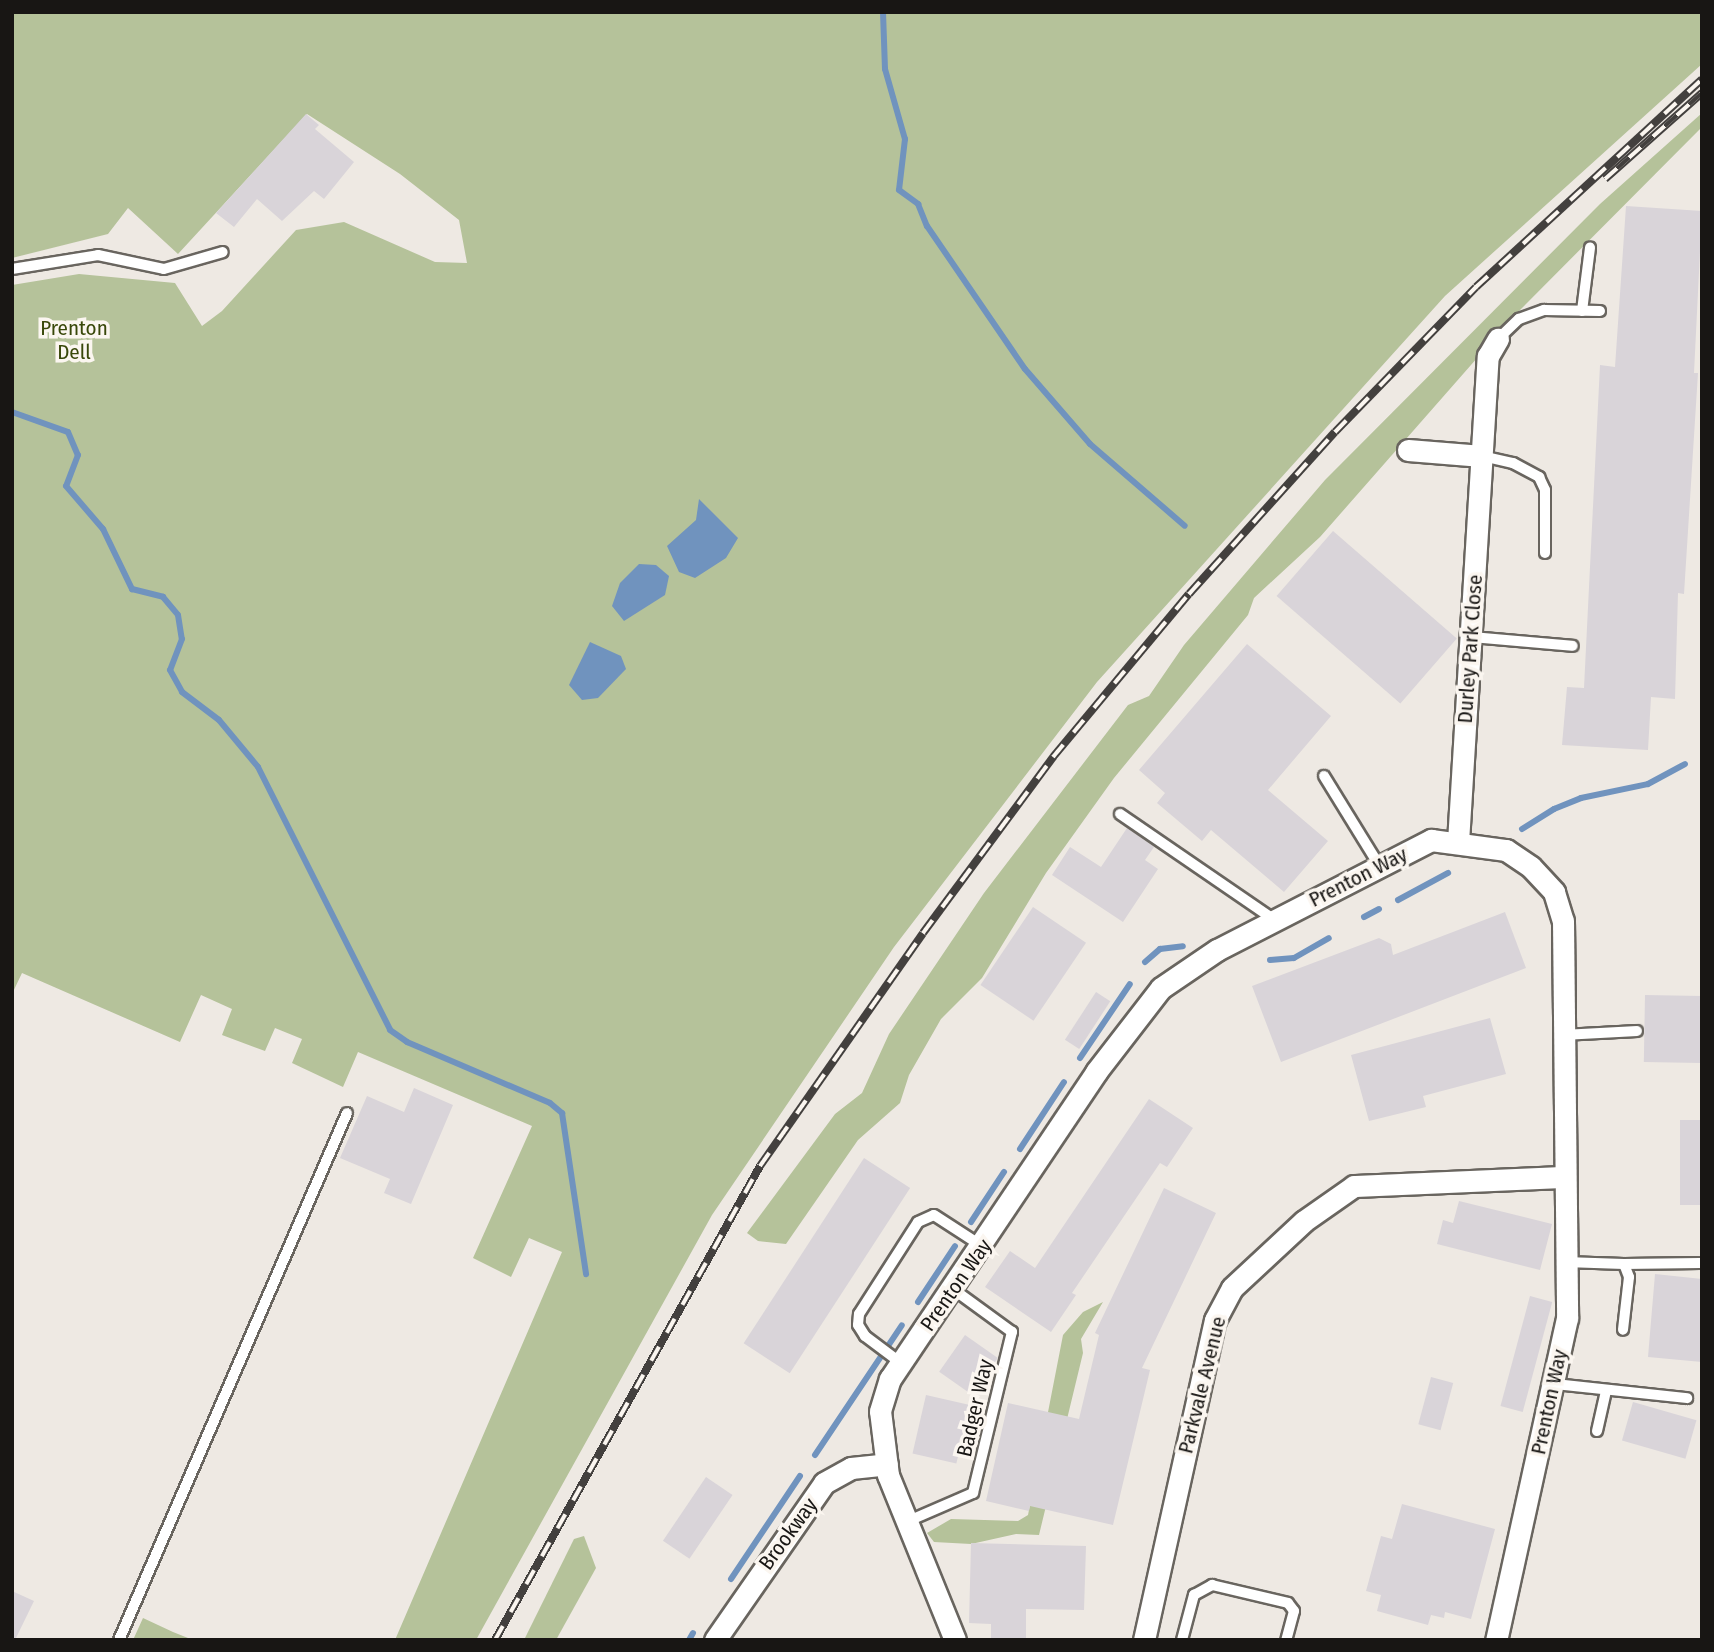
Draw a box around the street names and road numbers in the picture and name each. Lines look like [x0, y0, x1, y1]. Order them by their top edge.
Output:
street label: Durley Park Close [1452, 574, 1488, 724]
street label: Prenton Way [1305, 842, 1411, 912]
street label: Prenton Way [915, 1234, 997, 1336]
street label: Parkvale Avenue [1173, 1314, 1231, 1456]
street label: Prenton Way [1526, 1347, 1572, 1457]
street label: Badger Way [952, 1357, 998, 1459]
street label: Brookway [753, 1493, 823, 1575]

